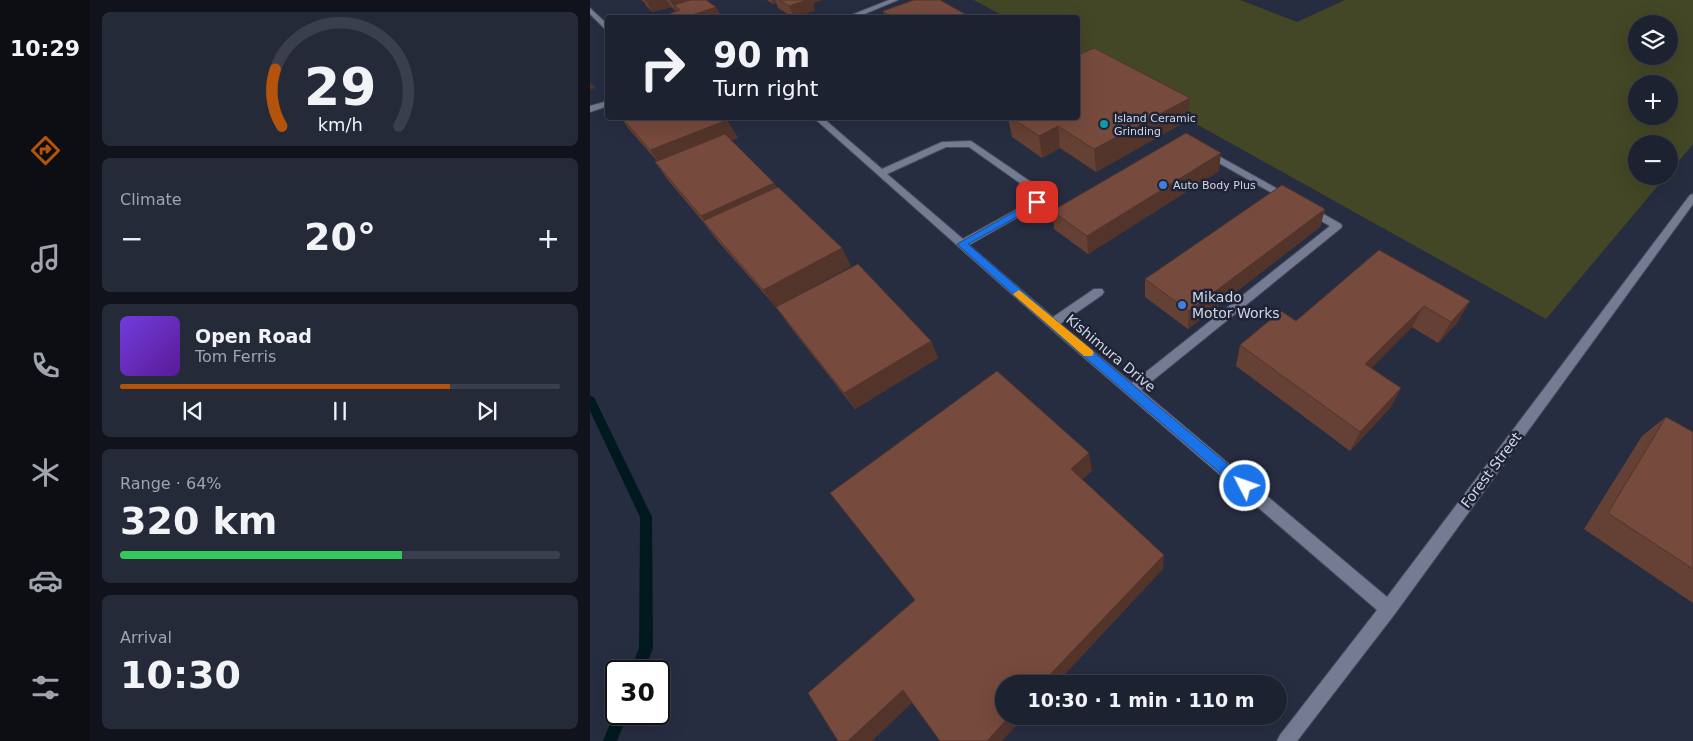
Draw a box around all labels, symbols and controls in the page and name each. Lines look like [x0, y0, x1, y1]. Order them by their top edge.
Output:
map controls [1628, 15, 1678, 185]
button: layers [1628, 15, 1678, 65]
icon: right [630, 35, 695, 100]
text: 90 m [713, 35, 810, 75]
text: 10:29 [10, 36, 80, 61]
text: 29 [304, 57, 376, 117]
button: + [1628, 75, 1678, 125]
text: Turn right [713, 76, 818, 101]
place label: Island Ceramic Grinding [1114, 112, 1196, 138]
text: km/h [317, 114, 363, 135]
marker: Island Ceramic Grinding [1098, 118, 1110, 130]
icon: directions [28, 133, 63, 168]
button: − [1628, 135, 1678, 185]
marker: Auto Body Plus [1157, 179, 1169, 191]
place label: Auto Body Plus [1173, 179, 1256, 192]
pin [1016, 181, 1058, 223]
icon: arrive [1023, 188, 1051, 216]
text: Climate [120, 190, 182, 209]
text: 20° [304, 215, 376, 259]
text: − [120, 222, 143, 255]
text: + [537, 222, 560, 255]
icon: music [28, 241, 63, 276]
place label: Mikado Motor Works [1192, 289, 1280, 321]
marker: Mikado Motor Works [1176, 299, 1188, 311]
street label: Kishimura Drive [1063, 311, 1159, 395]
text: Open Road [195, 325, 312, 347]
text: Tom Ferris [195, 347, 276, 366]
icon: phone [28, 348, 63, 383]
icon: previous [179, 397, 207, 425]
icon: pause [326, 397, 354, 425]
icon: next [473, 397, 501, 425]
street label: Forest Street [1458, 429, 1525, 511]
icon: climate [28, 455, 63, 490]
position arrow [1218, 459, 1270, 511]
text: Range · 64% [120, 474, 222, 493]
text: 320 km [120, 499, 277, 543]
icon: car [28, 563, 63, 598]
text: Arrival [120, 628, 172, 647]
text: 10:30 [120, 653, 241, 697]
speed limit sign: 30 [605, 660, 670, 725]
icon: filters [28, 670, 63, 705]
text: 10:30 · 1 min · 110 m [1027, 689, 1255, 711]

